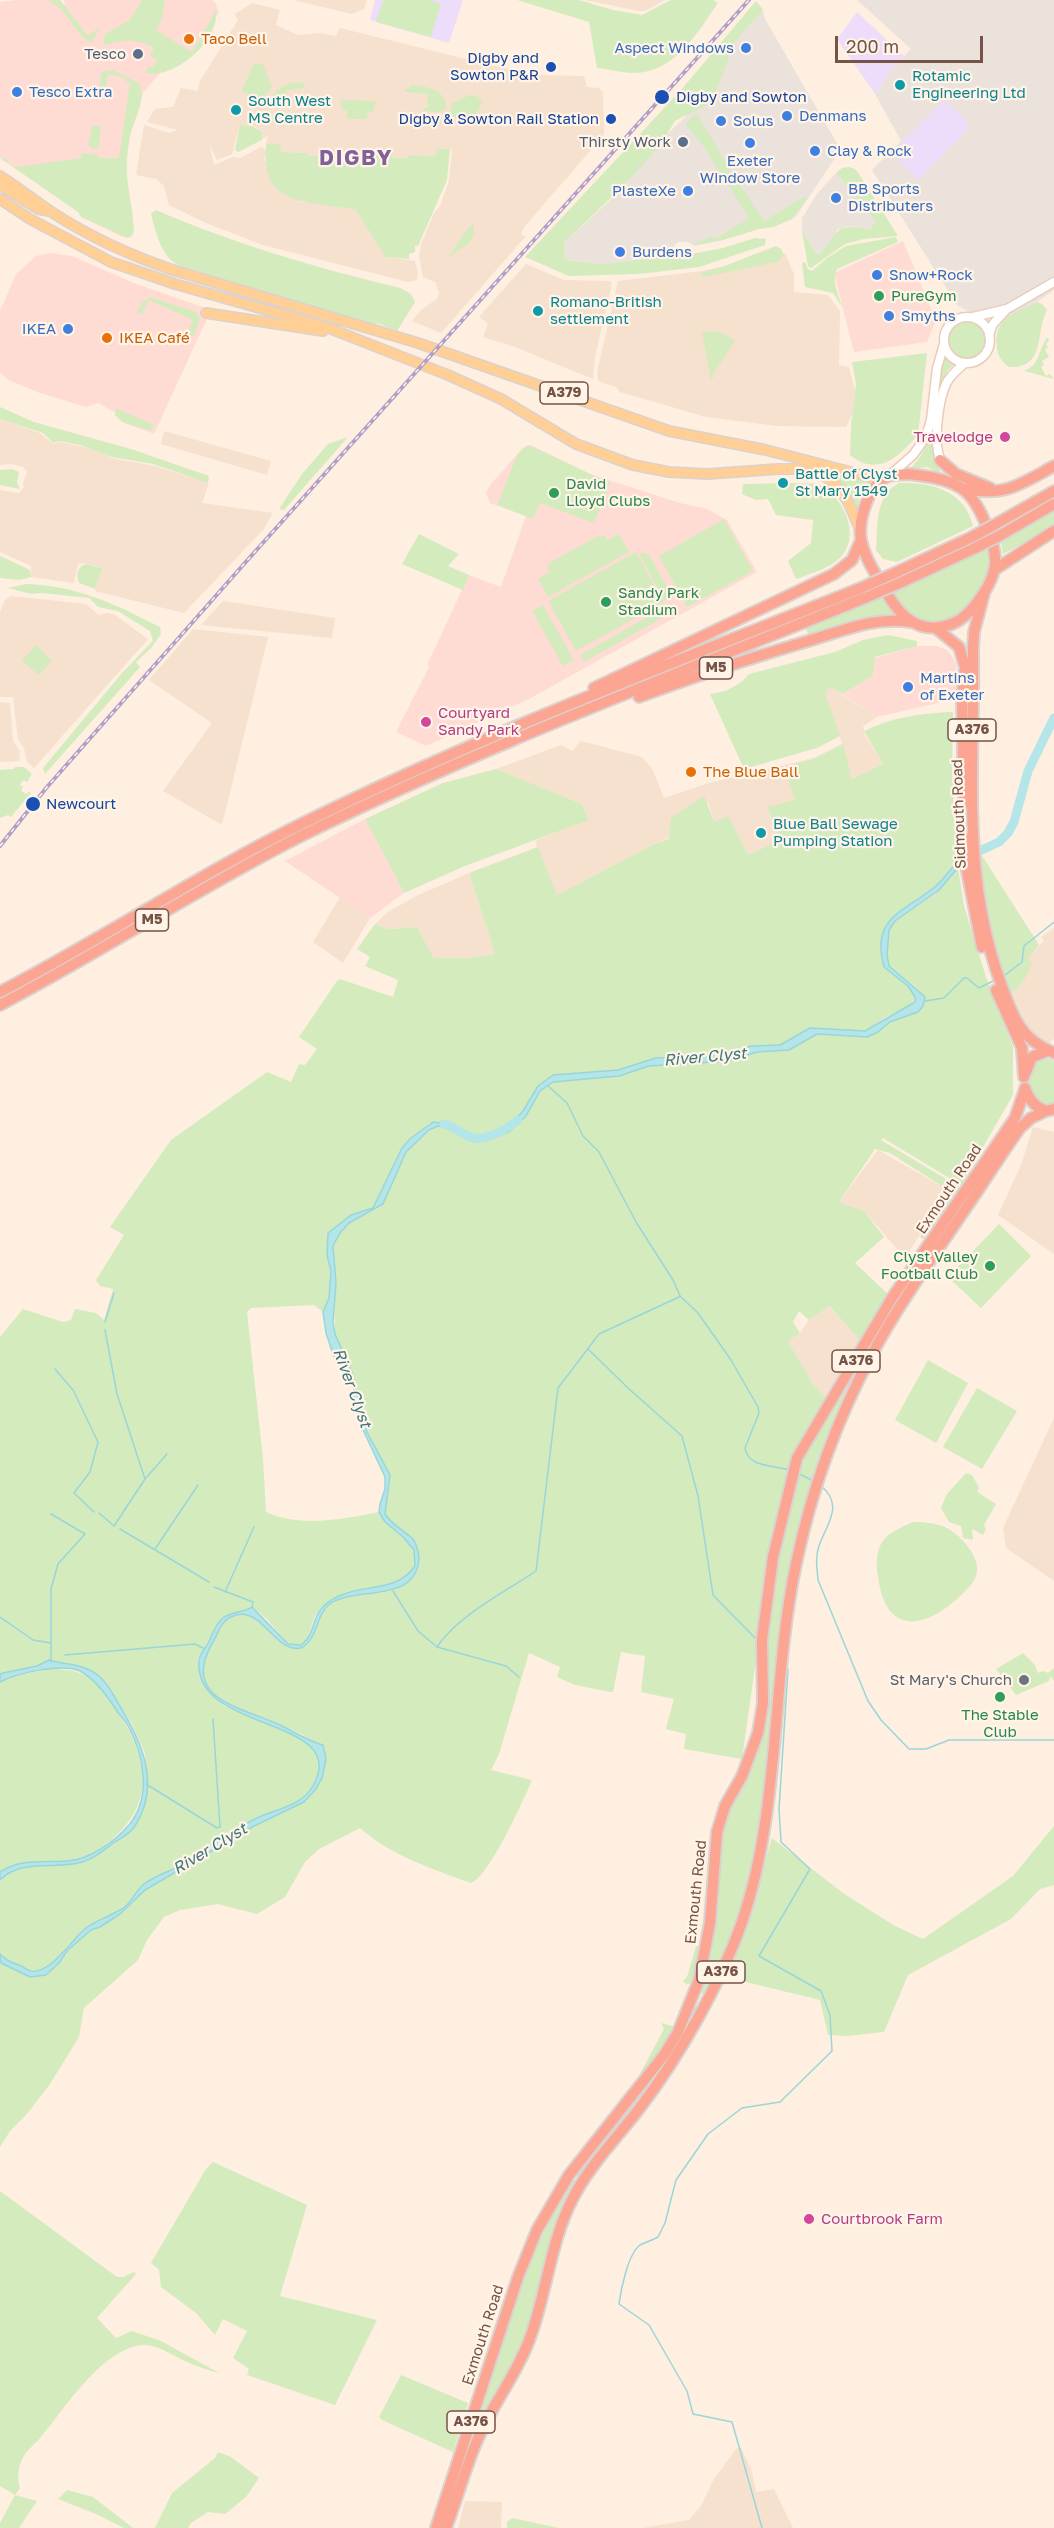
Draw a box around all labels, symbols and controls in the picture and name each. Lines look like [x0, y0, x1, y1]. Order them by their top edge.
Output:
scale bar [838, 24, 986, 62]
place label: Taco Bell [201, 30, 267, 48]
marker: Taco Bell [182, 32, 196, 46]
text: 200 m [846, 35, 899, 57]
place label: Aspect Windows [614, 39, 734, 57]
marker: Aspect Windows [739, 41, 753, 55]
place label: Tesco [84, 45, 126, 63]
marker: Tesco [131, 47, 145, 61]
place label: Digby and Sowton P&R [450, 49, 539, 84]
marker: Digby and Sowton P&R [544, 60, 558, 74]
place label: Rotamic Engineering Ltd [912, 67, 1026, 102]
marker: Rotamic Engineering Ltd [893, 78, 907, 92]
place label: Tesco Extra [29, 83, 112, 101]
marker: Tesco Extra [10, 85, 24, 99]
marker: Digby and Sowton [653, 88, 671, 106]
place label: Digby and Sowton [676, 88, 807, 106]
place label: South West MS Centre [248, 92, 331, 127]
marker: South West MS Centre [229, 103, 243, 117]
place label: Denmans [799, 107, 866, 125]
marker: Denmans [780, 109, 794, 123]
place label: Digby & Sowton Rail Station [399, 110, 599, 128]
marker: Digby & Sowton Rail Station [604, 112, 618, 126]
place label: Solus [733, 112, 773, 130]
marker: Solus [714, 114, 728, 128]
place label: Thirsty Work [579, 133, 671, 151]
marker: Thirsty Work [676, 135, 690, 149]
marker: Exeter Window Store [743, 136, 757, 150]
place label: Clay & Rock [827, 142, 912, 160]
marker: Clay & Rock [808, 144, 822, 158]
district label: DIGBY [319, 145, 393, 171]
place label: Exeter Window Store [700, 152, 800, 187]
place label: BB Sports Distributers [848, 180, 933, 215]
place label: PlasteXe [612, 182, 676, 200]
marker: PlasteXe [681, 184, 695, 198]
marker: BB Sports Distributers [829, 191, 843, 205]
place label: Burdens [632, 243, 692, 261]
marker: Burdens [613, 245, 627, 259]
place label: Snow+Rock [889, 266, 973, 284]
marker: Snow+Rock [870, 268, 884, 282]
place label: PureGym [891, 287, 957, 305]
marker: PureGym [872, 289, 886, 303]
place label: Romano-British settlement [550, 293, 662, 328]
marker: Romano-British settlement [531, 304, 545, 318]
place label: Smyths [901, 307, 956, 325]
marker: Smyths [882, 309, 896, 323]
place label: IKEA [22, 320, 56, 338]
marker: IKEA [61, 322, 75, 336]
place label: IKEA Café [119, 329, 190, 347]
marker: IKEA Café [100, 331, 114, 345]
road number: A379 [540, 382, 588, 404]
place label: Travelodge [914, 428, 993, 446]
marker: Travelodge [998, 430, 1012, 444]
place label: Battle of Clyst St Mary 1549 [795, 465, 897, 500]
place label: David Lloyd Clubs [566, 475, 650, 510]
marker: Battle of Clyst St Mary 1549 [776, 476, 790, 490]
marker: David Lloyd Clubs [547, 486, 561, 500]
place label: Sandy Park Stadium [618, 584, 699, 619]
marker: Sandy Park Stadium [599, 595, 613, 609]
road number: M5 [700, 657, 732, 679]
place label: Martins of Exeter [920, 669, 984, 704]
marker: Martins of Exeter [901, 680, 915, 694]
place label: Courtyard Sandy Park [438, 704, 519, 739]
marker: Courtyard Sandy Park [419, 715, 433, 729]
road number: A376 [948, 719, 996, 741]
street label: Sidmouth Road [948, 759, 970, 869]
place label: The Blue Ball [703, 763, 798, 781]
marker: The Blue Ball [684, 765, 698, 779]
marker: Newcourt [24, 795, 42, 813]
place label: Newcourt [46, 795, 116, 813]
place label: Blue Ball Sewage Pumping Station [773, 815, 898, 850]
marker: Blue Ball Sewage Pumping Station [754, 826, 768, 840]
road number: M5 [136, 909, 168, 931]
water label: River Clyst [663, 1044, 747, 1070]
street label: Exmouth Road [912, 1141, 986, 1237]
place label: Clyst Valley Football Club [881, 1248, 978, 1283]
marker: Clyst Valley Football Club [983, 1259, 997, 1273]
water label: River Clyst [329, 1346, 375, 1430]
road number: A376 [832, 1350, 880, 1372]
place label: St Mary's Church [890, 1671, 1012, 1689]
marker: St Mary's Church [1017, 1673, 1031, 1687]
marker: The Stable Club [993, 1690, 1007, 1704]
place label: The Stable Club [961, 1706, 1039, 1741]
water label: River Clyst [170, 1819, 250, 1879]
street label: Exmouth Road [682, 1839, 710, 1945]
road number: A376 [697, 1961, 745, 1983]
place label: Courtbrook Farm [821, 2210, 943, 2228]
marker: Courtbrook Farm [802, 2212, 816, 2226]
street label: Exmouth Road [458, 2283, 508, 2387]
road number: A376 [447, 2411, 495, 2433]

